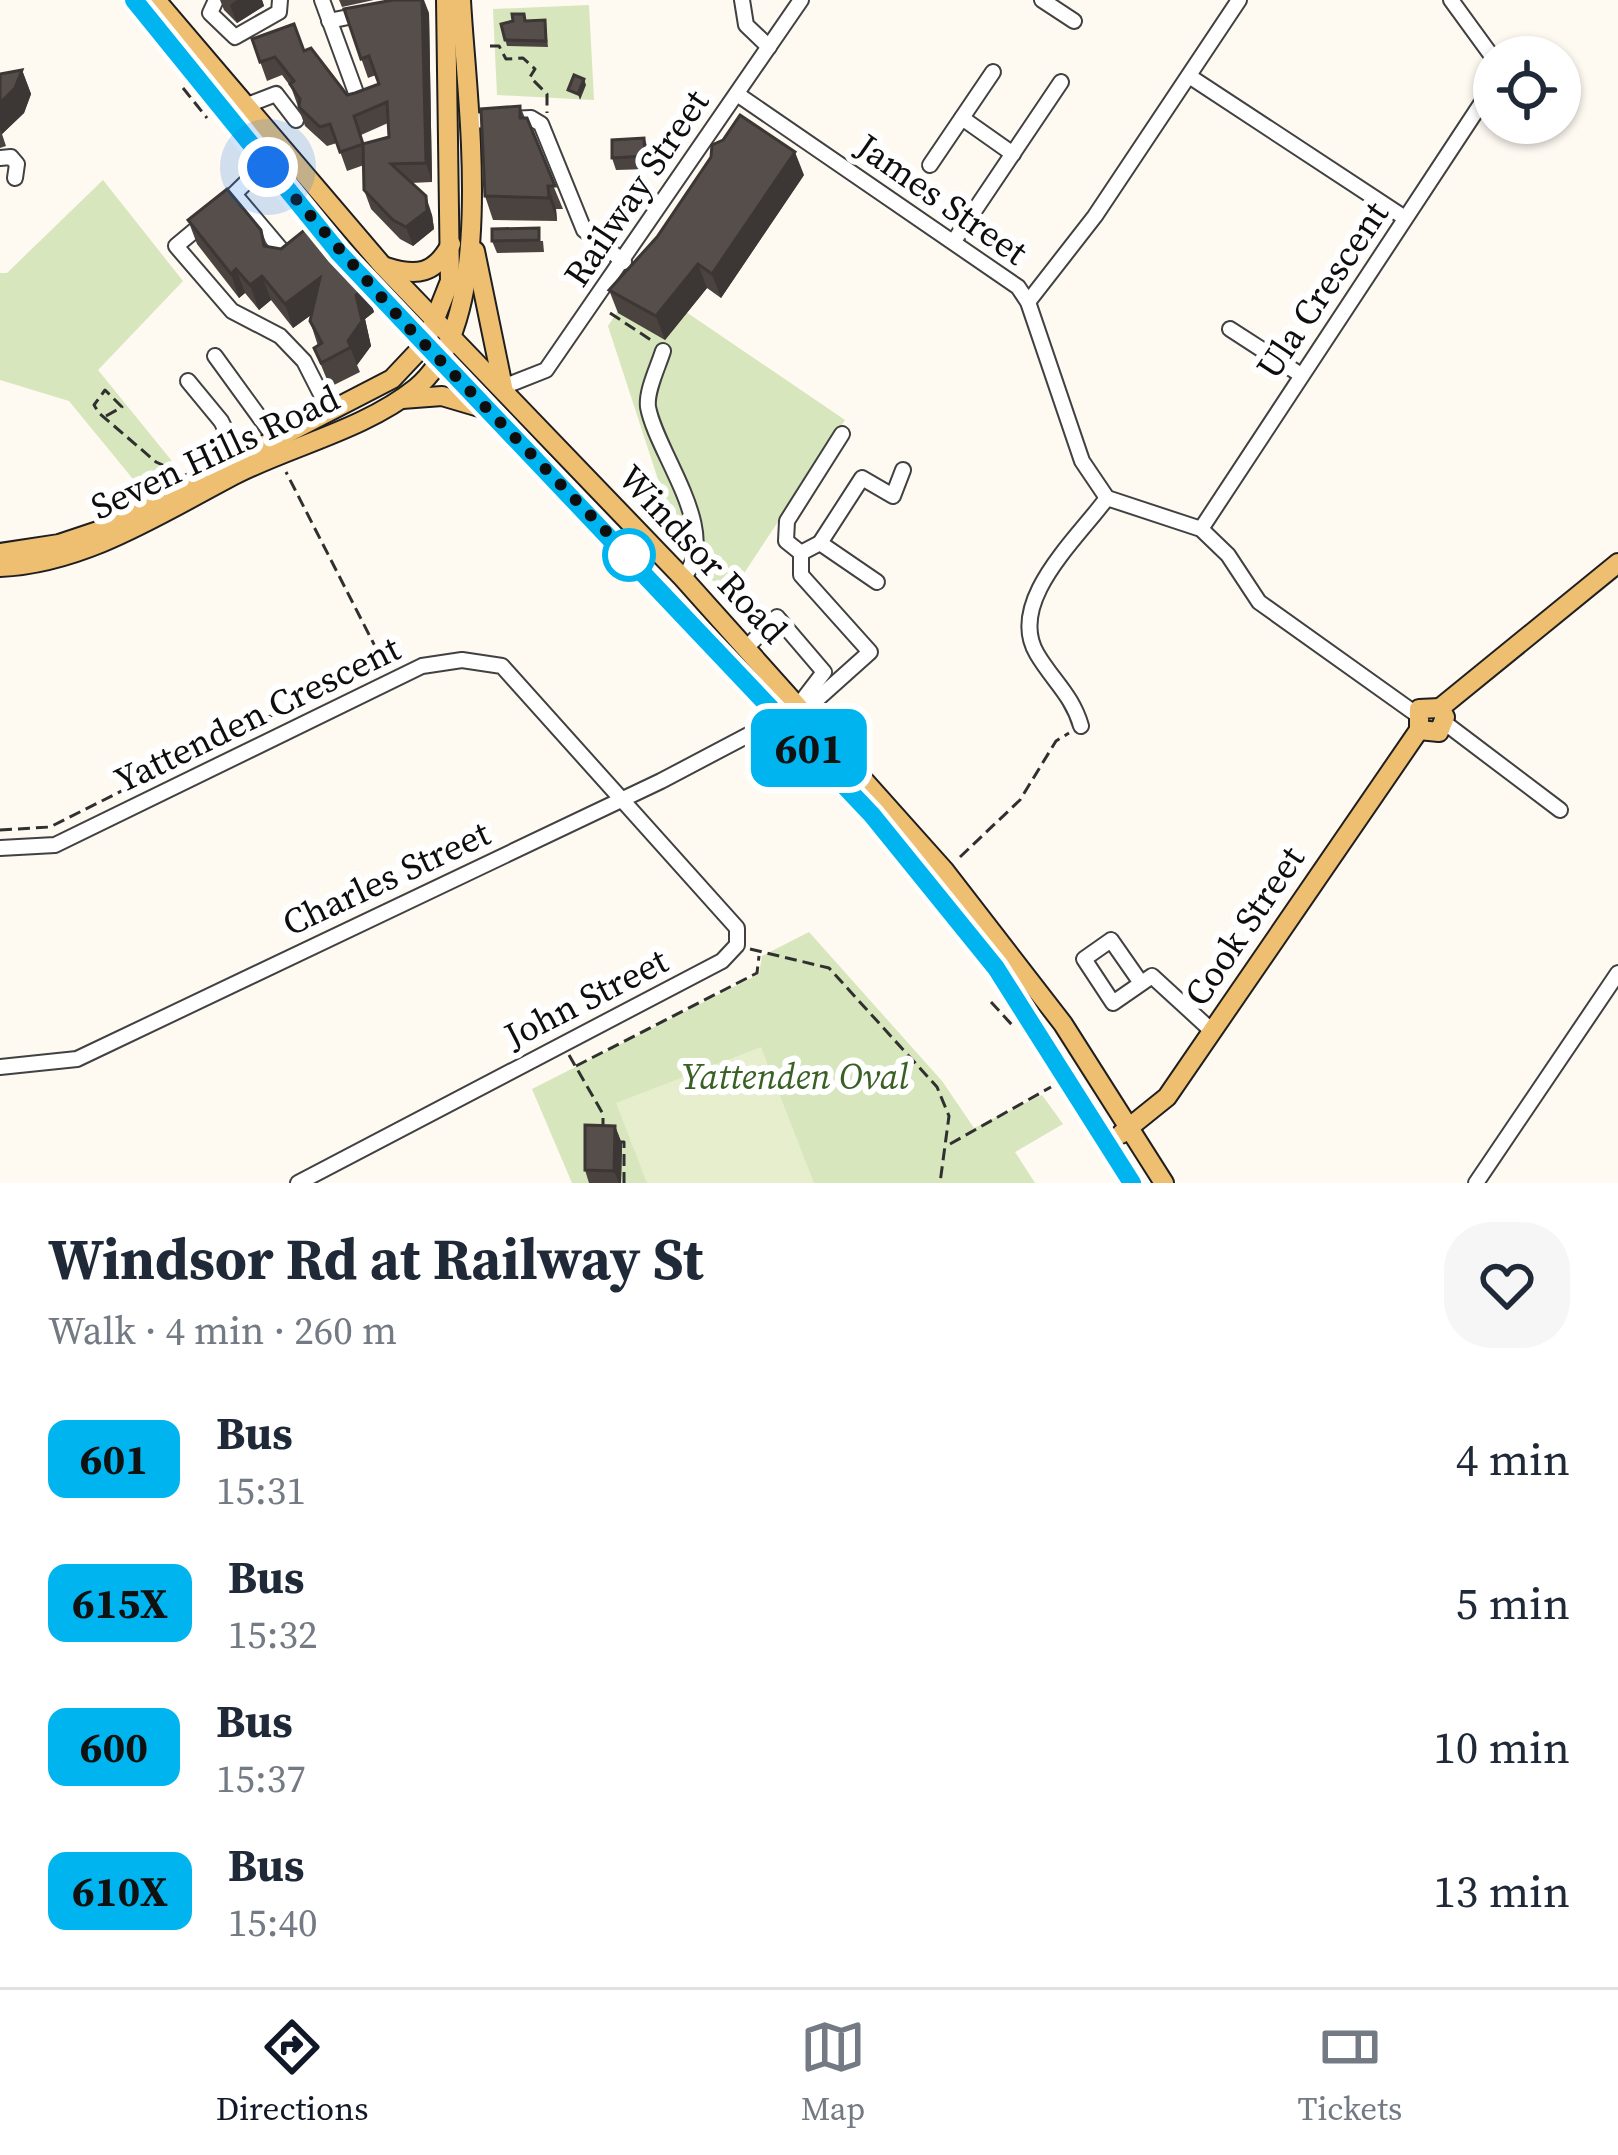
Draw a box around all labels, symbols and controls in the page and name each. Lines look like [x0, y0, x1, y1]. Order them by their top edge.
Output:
map controls [1473, 36, 1581, 144]
button: locate [1473, 36, 1581, 144]
street label: Railway Street [552, 80, 720, 296]
street label: James Street [846, 121, 1038, 276]
your location [238, 137, 298, 197]
street label: Ula Crescent [1245, 191, 1400, 388]
street label: Seven Hills Road [83, 373, 347, 531]
street label: Windsor Road [608, 454, 798, 654]
unlabelled marker [604, 530, 654, 580]
street label: Yattenden Crescent [106, 623, 408, 804]
line badge: 601 [740, 709, 878, 787]
text: 601 [775, 719, 843, 777]
street label: Charles Street [274, 808, 498, 947]
street label: Cook Street [1173, 836, 1316, 1016]
street label: John Street [495, 936, 676, 1060]
park label: Yattenden Oval [681, 1052, 909, 1101]
text: Windsor Rd at Railway St [48, 1220, 703, 1298]
button: heart [1444, 1222, 1570, 1348]
text: Walk · 4 min · 260 m [48, 1304, 397, 1357]
text: Bus [216, 1402, 293, 1464]
text: 4 min [1456, 1428, 1570, 1490]
text: 601 [80, 1430, 148, 1488]
text: 15:31 [216, 1464, 306, 1517]
text: Bus [228, 1546, 304, 1608]
text: 5 min [1456, 1572, 1570, 1634]
text: 615X [72, 1574, 168, 1632]
text: 15:32 [228, 1608, 317, 1661]
text: Bus [216, 1690, 293, 1752]
text: 10 min [1433, 1716, 1570, 1778]
text: 600 [80, 1718, 148, 1776]
text: 15:37 [216, 1752, 306, 1805]
text: Bus [228, 1834, 304, 1896]
text: 13 min [1433, 1860, 1570, 1922]
text: 610X [72, 1862, 168, 1920]
text: 15:40 [228, 1896, 317, 1949]
tab: Directions [216, 2014, 369, 2131]
tab: Map [800, 2014, 866, 2131]
tab: Tickets [1297, 2014, 1402, 2131]

